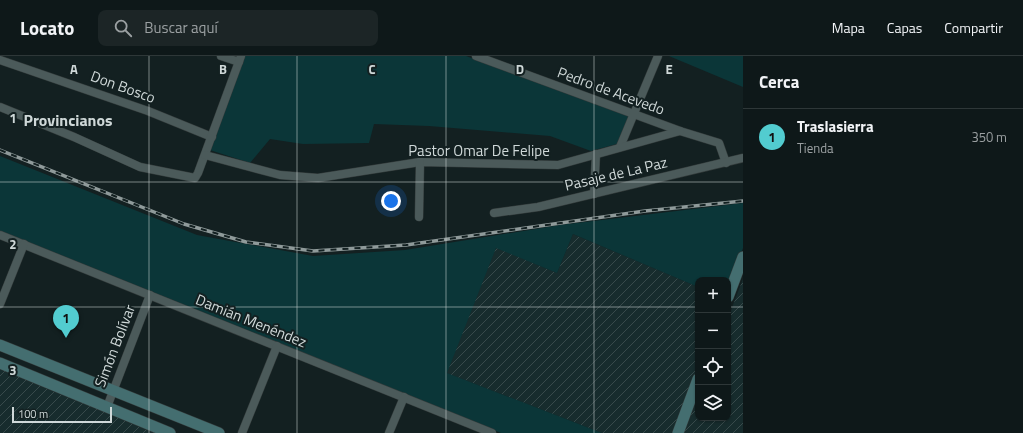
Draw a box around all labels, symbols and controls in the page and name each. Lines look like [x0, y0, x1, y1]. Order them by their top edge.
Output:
search box [98, 10, 378, 46]
text: Locato [20, 13, 74, 42]
text: Buscar aquí [144, 16, 218, 39]
icon: search [112, 17, 134, 39]
text: Mapa [832, 17, 865, 38]
text: Capas [887, 17, 922, 38]
text: Compartir [944, 17, 1003, 38]
text: A [70, 59, 78, 79]
text: B [219, 59, 227, 79]
text: C [368, 59, 376, 79]
text: D [516, 59, 524, 79]
text: E [665, 59, 673, 79]
street label: Pedro de Acevedo [554, 60, 668, 121]
street label: Don Bosco [88, 64, 159, 109]
text: Cerca [759, 69, 799, 95]
text: 1 [9, 108, 17, 128]
district label: Provincianos [23, 108, 113, 132]
text: Traslasierra [797, 115, 874, 138]
text: 1 [768, 127, 776, 147]
text: 350 m [971, 127, 1007, 147]
text: Tienda [797, 138, 834, 158]
street label: Pastor Omar De Felipe [408, 139, 550, 162]
street label: Pasaje de La Paz [562, 150, 670, 197]
your location [381, 191, 401, 211]
text: 2 [9, 234, 17, 254]
map controls [695, 277, 731, 421]
button: + [695, 277, 731, 313]
street label: Damián Menéndez [192, 288, 310, 353]
street label: Simón Bolívar [88, 301, 141, 391]
pin: 1 [53, 305, 79, 338]
button: − [695, 313, 731, 349]
button: locate [695, 349, 731, 385]
text: 3 [9, 360, 17, 380]
button: layers [695, 385, 731, 421]
scale bar [12, 405, 112, 424]
text: 100 m [18, 406, 48, 422]

